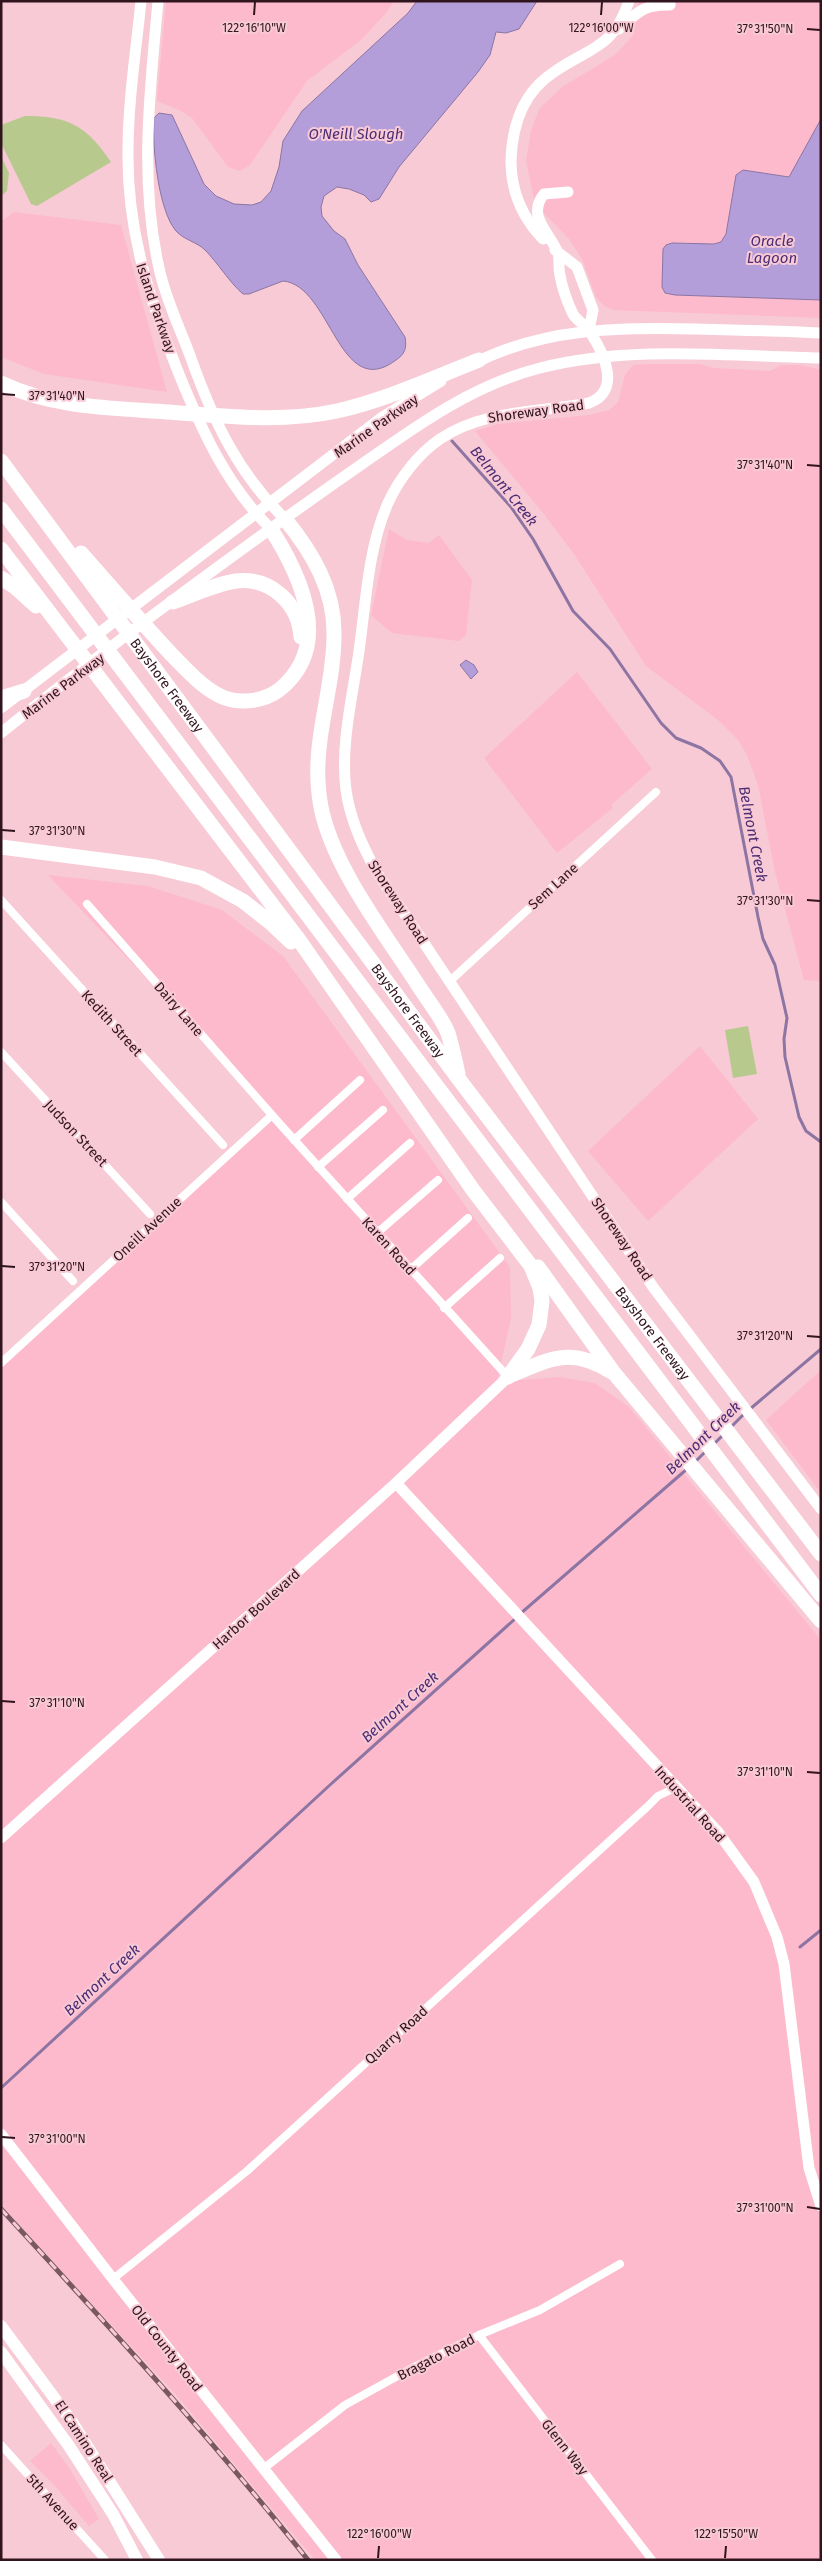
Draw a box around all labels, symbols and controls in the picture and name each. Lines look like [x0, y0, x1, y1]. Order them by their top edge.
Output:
text: 122°16'10"W [222, 21, 286, 35]
text: 122°16'00"W [568, 21, 634, 35]
text: 37°31'50"N [737, 22, 793, 36]
water label: O'Neill Slough [308, 125, 404, 143]
water label: Oracle Lagoon [747, 232, 797, 267]
street label: Island Parkway [132, 261, 179, 356]
text: 37°31'40"N [29, 389, 85, 403]
street label: Marine Parkway [331, 391, 422, 462]
street label: Shoreway Road [487, 396, 585, 427]
water label: Belmont Creek [466, 442, 542, 530]
text: 37°31'40"N [737, 458, 793, 472]
street label: Bayshore Freeway [126, 635, 207, 736]
street label: Marine Parkway [19, 650, 108, 723]
water label: Belmont Creek [735, 784, 771, 884]
text: 37°31'30"N [29, 824, 85, 838]
street label: Shoreway Road [364, 857, 431, 947]
street label: Sem Lane [525, 860, 582, 913]
text: 37°31'30"N [737, 894, 793, 908]
street label: Bayshore Freeway [367, 961, 448, 1061]
street label: Dairy Lane [150, 979, 207, 1040]
street label: Kedith Street [78, 987, 146, 1061]
street label: Judson Street [40, 1096, 112, 1171]
street label: Oneill Avenue [109, 1193, 185, 1266]
street label: Shoreway Road [587, 1194, 656, 1284]
street label: Karen Road [358, 1214, 419, 1279]
text: 37°31'20"N [29, 1260, 85, 1274]
street label: Bayshore Freeway [611, 1284, 693, 1384]
text: 37°31'20"N [737, 1329, 793, 1343]
water label: Belmont Creek [662, 1398, 744, 1478]
street label: Harbor Boulevard [209, 1566, 304, 1653]
water label: Belmont Creek [358, 1668, 442, 1746]
text: 37°31'10"N [29, 1696, 85, 1710]
street label: Industrial Road [651, 1762, 729, 1846]
text: 37°31'10"N [737, 1765, 793, 1779]
water label: Belmont Creek [60, 1940, 144, 2020]
street label: Quarry Road [361, 2003, 431, 2068]
text: 37°31'00"N [28, 2132, 86, 2146]
text: 37°31'00"N [736, 2201, 794, 2215]
street label: Old County Road [127, 2301, 206, 2395]
street label: Bragato Road [395, 2331, 478, 2384]
street label: El Camino Real [51, 2397, 116, 2485]
street label: Glenn Way [538, 2416, 592, 2479]
street label: 5th Avenue [23, 2471, 82, 2534]
text: 122°16'00"W [346, 2527, 412, 2541]
text: 122°15'50"W [694, 2527, 758, 2541]

